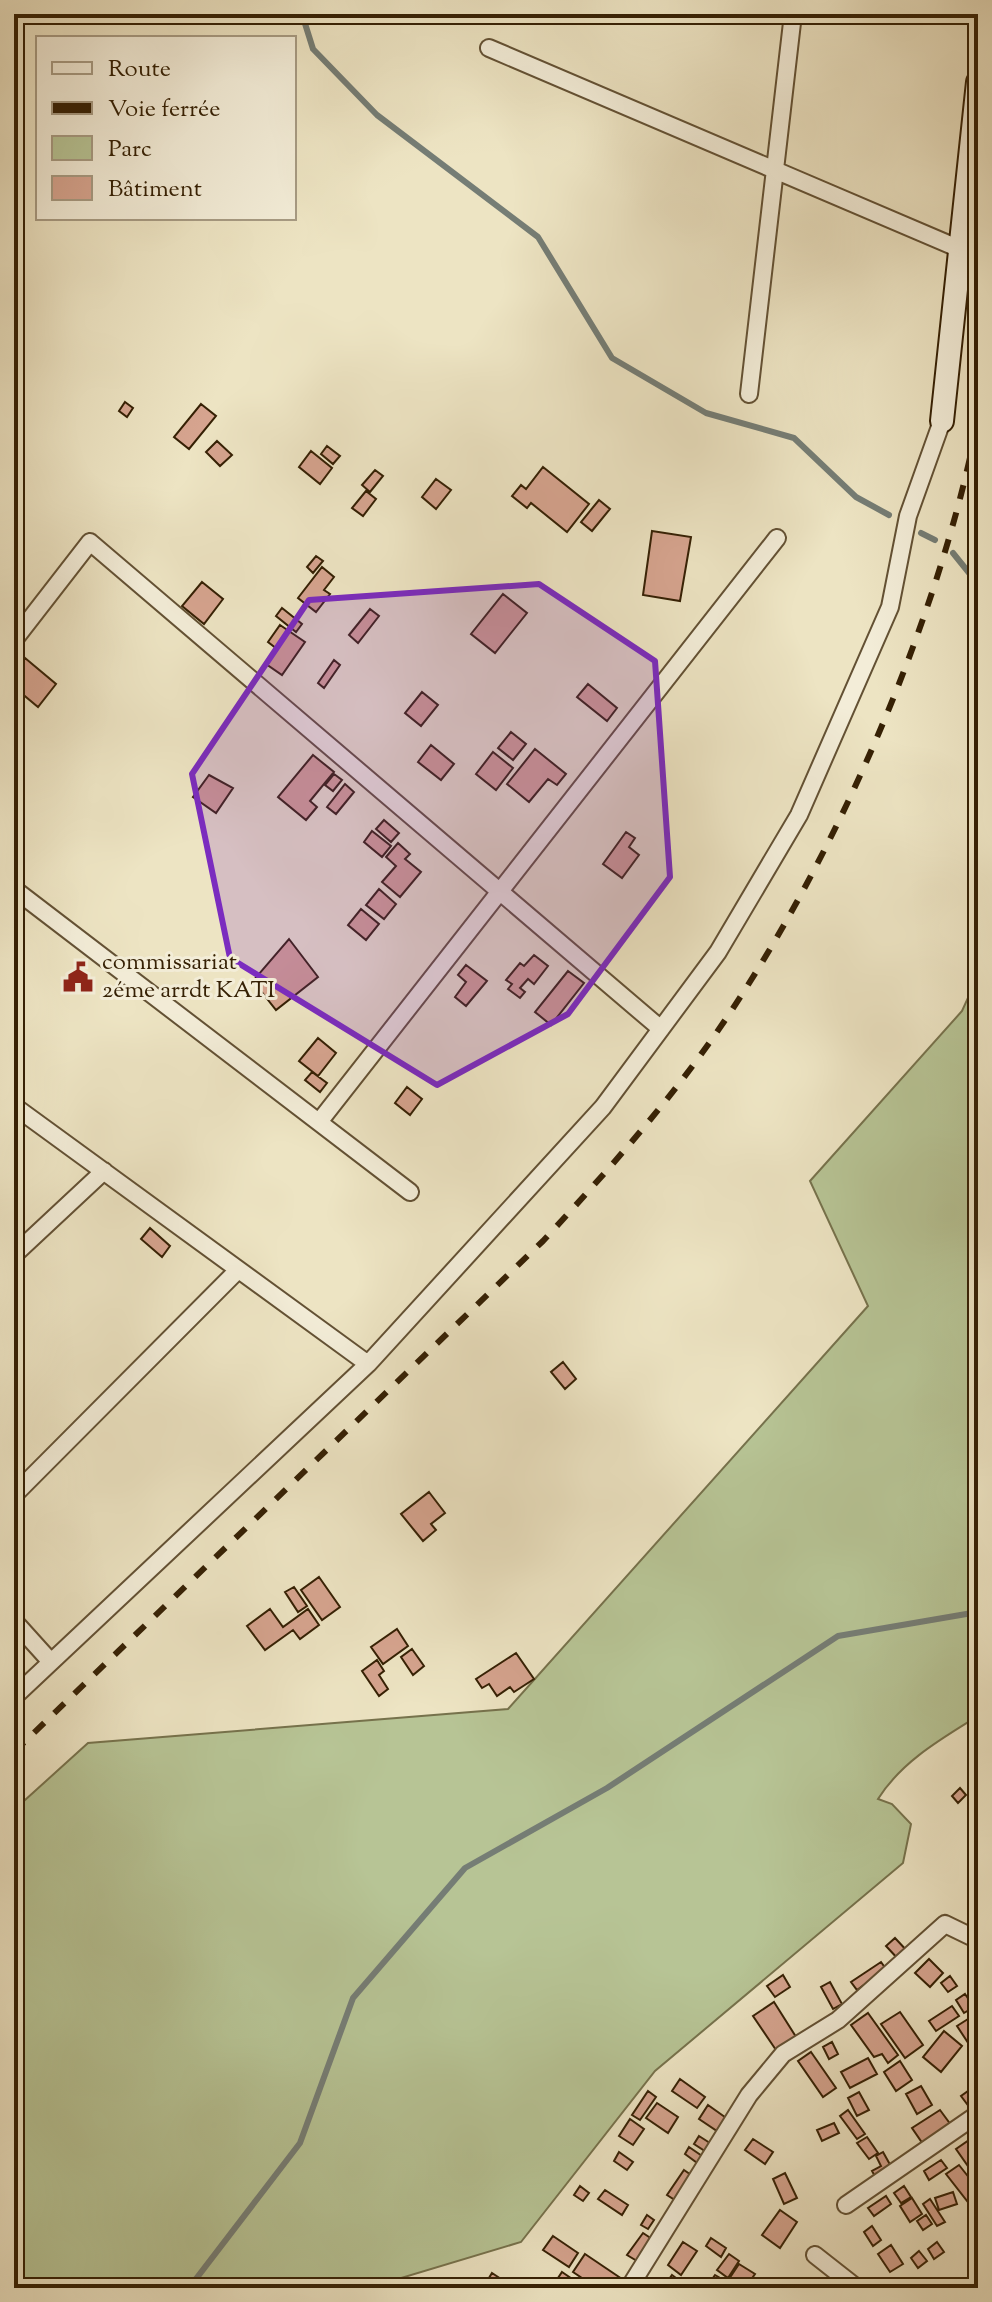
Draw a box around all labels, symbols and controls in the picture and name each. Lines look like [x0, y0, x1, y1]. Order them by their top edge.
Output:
legend [36, 36, 296, 220]
text: Route [108, 53, 171, 87]
text: Voie ferrée [108, 93, 221, 127]
text: Parc [108, 133, 152, 167]
text: Bâtiment [108, 173, 202, 207]
place label: commissariat 2éme arrdt KATI [102, 946, 275, 1008]
public building icon: commissariat 2éme arrdt KATI [61, 960, 95, 994]

